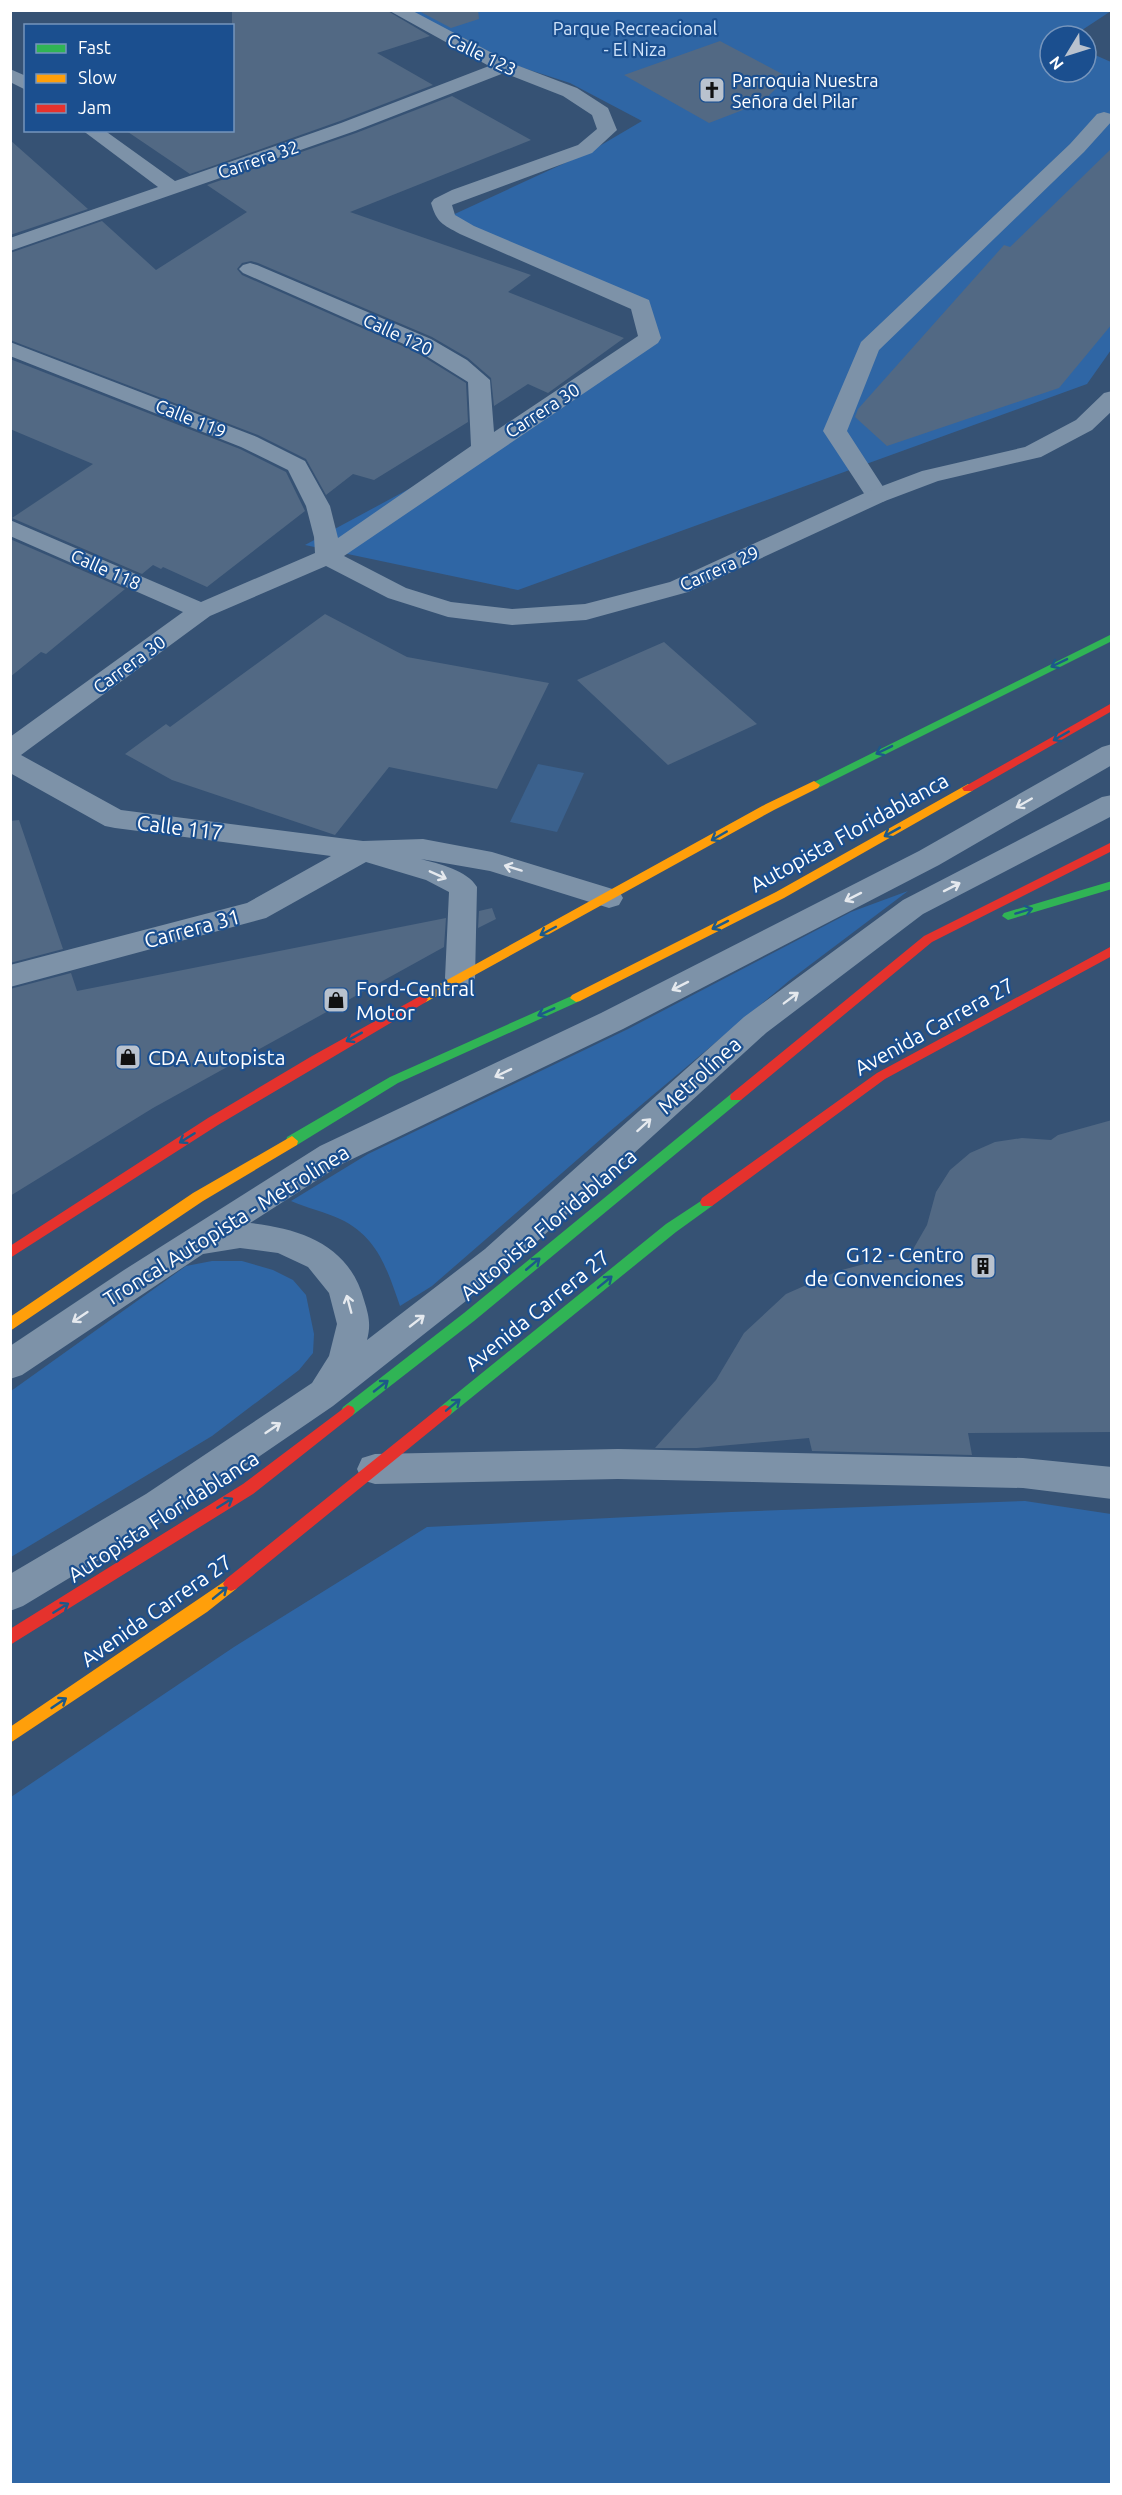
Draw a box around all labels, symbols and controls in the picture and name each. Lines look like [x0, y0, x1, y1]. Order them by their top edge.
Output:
park label: Parque Recreacional - El Niza [553, 18, 718, 59]
legend [24, 24, 234, 132]
north arrow [1038, 24, 1098, 84]
street label: Calle 123 [444, 29, 520, 79]
text: Fast [78, 37, 111, 57]
text: N [1045, 53, 1067, 73]
text: Slow [78, 67, 117, 87]
place label: Parroquia Nuestra Señora del Pilar [732, 70, 879, 111]
church icon: Parroquia Nuestra Señora del Pilar [697, 75, 727, 105]
text: Jam [78, 97, 112, 117]
street label: Carrera 32 [215, 136, 301, 182]
street label: Calle 120 [360, 309, 436, 359]
street label: Carrera 30 [501, 379, 583, 441]
street label: Calle 119 [153, 395, 229, 441]
street label: Carrera 29 [676, 542, 762, 594]
street label: Calle 118 [68, 545, 144, 593]
street label: Carrera 30 [89, 631, 169, 697]
one-way arrow [1050, 658, 1068, 670]
one-way arrow [1053, 730, 1070, 742]
one-way arrow [876, 745, 894, 756]
street label: Autopista Floridablanca [746, 768, 952, 896]
one-way arrow [1016, 797, 1033, 809]
street label: Calle 117 [136, 810, 224, 844]
one-way arrow [883, 827, 900, 839]
one-way arrow [711, 830, 728, 842]
one-way arrow [504, 862, 523, 873]
one-way arrow [429, 870, 447, 881]
one-way arrow [942, 881, 960, 892]
one-way arrow [845, 892, 863, 903]
street label: Carrera 31 [141, 904, 243, 952]
one-way arrow [1015, 905, 1034, 916]
one-way arrow [712, 920, 730, 932]
one-way arrow [540, 926, 558, 937]
street label: Avenida Carrera 27 [850, 972, 1018, 1080]
place label: Ford-Central Motor [356, 976, 475, 1024]
one-way arrow [671, 981, 689, 992]
shop icon: Ford-Central Motor [321, 985, 351, 1015]
one-way arrow [783, 991, 799, 1004]
one-way arrow [537, 1007, 555, 1018]
one-way arrow [346, 1032, 363, 1044]
street label: Metrolínea [653, 1032, 745, 1118]
shop icon: CDA Autopista [113, 1042, 143, 1072]
place label: CDA Autopista [148, 1045, 286, 1069]
one-way arrow [494, 1068, 512, 1080]
one-way arrow [637, 1118, 652, 1132]
one-way arrow [179, 1132, 196, 1144]
street label: Troncal Autopista - Metrolinea [99, 1139, 353, 1311]
street label: Autopista Floridablanca [455, 1143, 641, 1305]
place label: G12 - Centro de Convenciones [805, 1242, 964, 1290]
street label: Avenida Carrera 27 [460, 1244, 614, 1376]
building icon: G12 - Centro de Convenciones [968, 1251, 998, 1281]
one-way arrow [525, 1257, 541, 1270]
one-way arrow [596, 1276, 612, 1289]
one-way arrow [342, 1295, 354, 1314]
one-way arrow [73, 1311, 89, 1323]
one-way arrow [409, 1314, 425, 1327]
one-way arrow [373, 1379, 389, 1392]
one-way arrow [445, 1399, 461, 1412]
one-way arrow [264, 1422, 280, 1434]
street label: Autopista Floridablanca [63, 1445, 263, 1587]
one-way arrow [217, 1497, 234, 1510]
street label: Avenida Carrera 27 [76, 1549, 236, 1671]
one-way arrow [211, 1587, 227, 1600]
one-way arrow [52, 1601, 69, 1613]
one-way arrow [50, 1697, 67, 1709]

